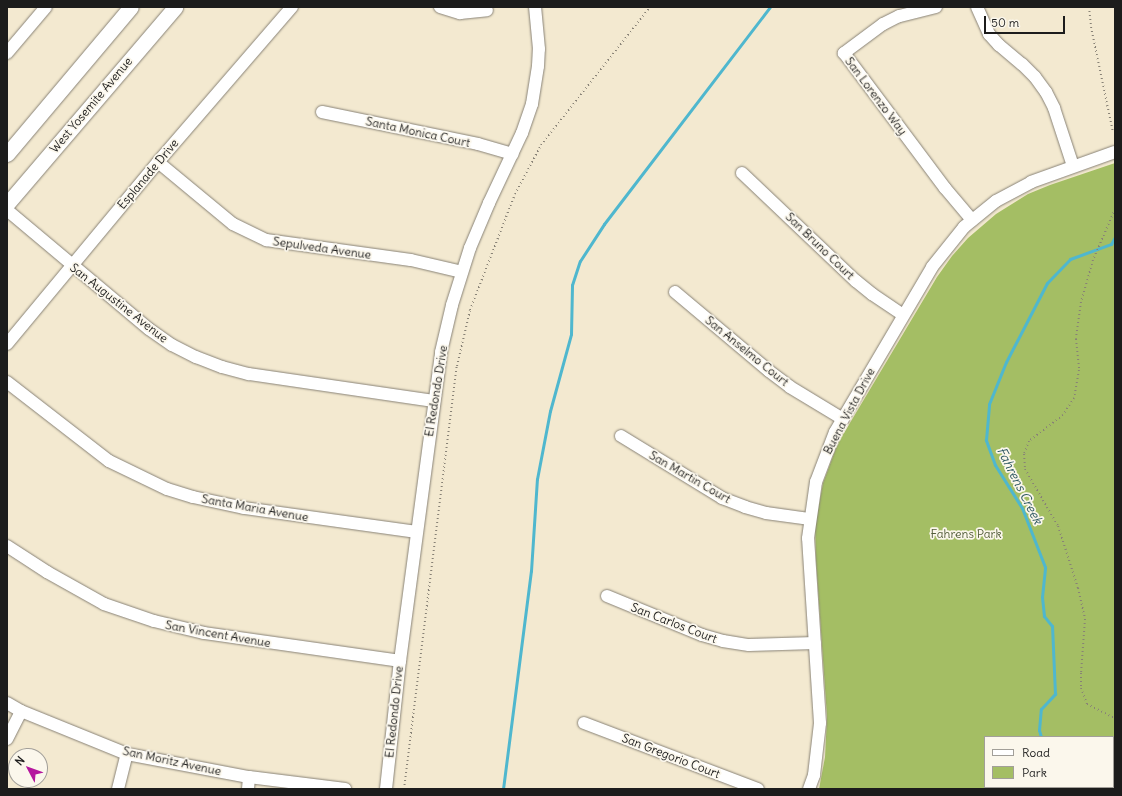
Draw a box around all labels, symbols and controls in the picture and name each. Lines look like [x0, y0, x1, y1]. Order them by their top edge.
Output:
scale bar [986, 8, 1067, 34]
text: 50 m [991, 15, 1019, 30]
street label: West Yosemite Avenue [47, 54, 135, 156]
street label: San Lorenzo Way [842, 54, 910, 138]
street label: Santa Monica Court [365, 114, 471, 150]
street label: Esplanade Drive [114, 136, 182, 212]
street label: San Bruno Court [783, 210, 857, 282]
street label: Sepulveda Avenue [272, 234, 372, 262]
street label: San Augustine Avenue [67, 260, 171, 346]
street label: San Anselmo Court [702, 313, 792, 389]
street label: El Redondo Drive [422, 344, 450, 438]
street label: Buena Vista Drive [820, 365, 878, 457]
water label: Fahrens Creek [993, 445, 1045, 527]
street label: San Martin Court [647, 448, 733, 506]
street label: Santa Maria Avenue [201, 492, 309, 524]
park label: Fahrens Park [930, 527, 1002, 541]
street label: San Carlos Court [629, 600, 719, 646]
street label: San Vincent Avenue [164, 618, 272, 650]
street label: El Redondo Drive [382, 665, 406, 759]
street label: San Gregorio Court [620, 731, 722, 781]
legend [984, 736, 1114, 788]
street label: San Moritz Avenue [122, 744, 222, 778]
text: Road [1022, 745, 1050, 760]
north arrow [8, 748, 48, 788]
text: N [12, 753, 27, 768]
text: Park [1022, 765, 1047, 780]

